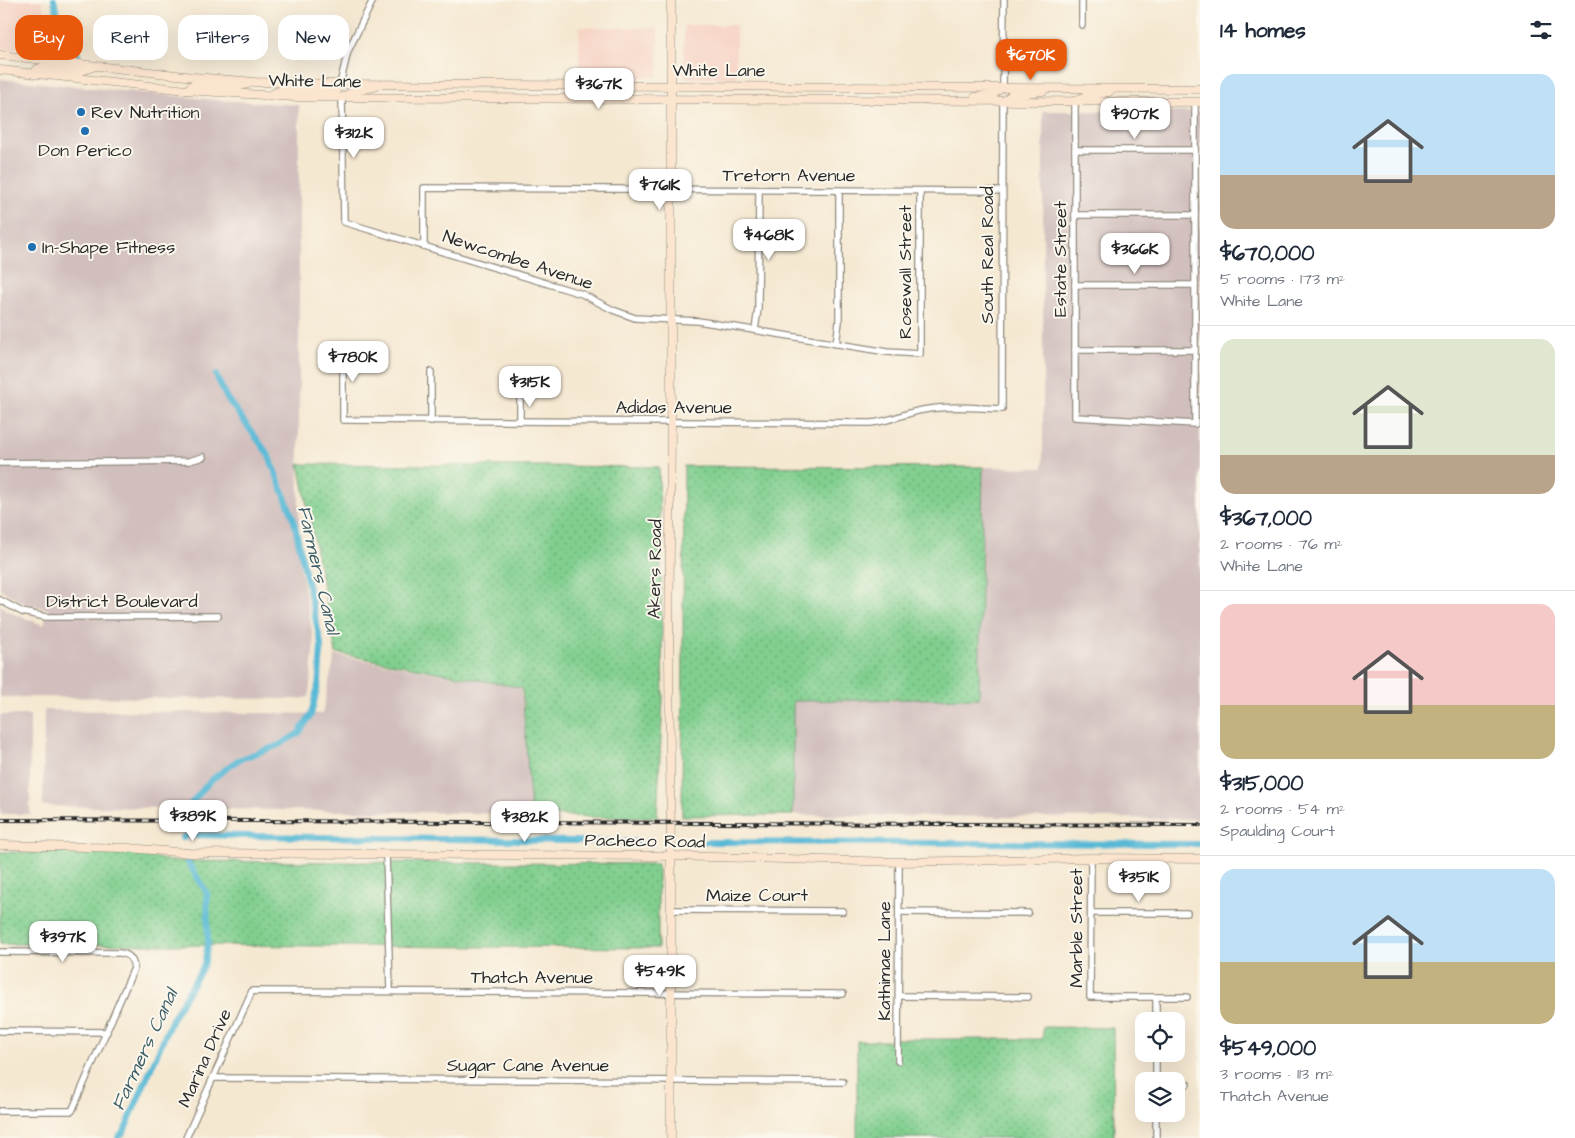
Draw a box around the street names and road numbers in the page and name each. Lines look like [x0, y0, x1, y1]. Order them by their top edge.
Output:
street label: White Lane [672, 58, 766, 83]
street label: White Lane [268, 68, 362, 94]
street label: Tretorn Avenue [723, 163, 856, 188]
street label: South Real Road [975, 186, 1000, 324]
street label: Estate Street [1048, 200, 1073, 317]
street label: Rosewall Street [893, 204, 918, 339]
street label: Newcombe Avenue [440, 224, 597, 296]
street label: Adidas Avenue [616, 395, 733, 420]
street label: Akers Road [642, 519, 668, 619]
street label: District Boulevard [46, 589, 198, 614]
street label: Pacheco Road [584, 827, 706, 855]
street label: Marble Street [1064, 868, 1089, 988]
street label: Maize Court [706, 883, 809, 908]
street label: Kathimae Lane [872, 901, 897, 1021]
street label: Thatch Avenue [471, 965, 594, 990]
street label: Marina Drive [172, 1005, 238, 1111]
street label: Sugar Cane Avenue [447, 1053, 610, 1079]

